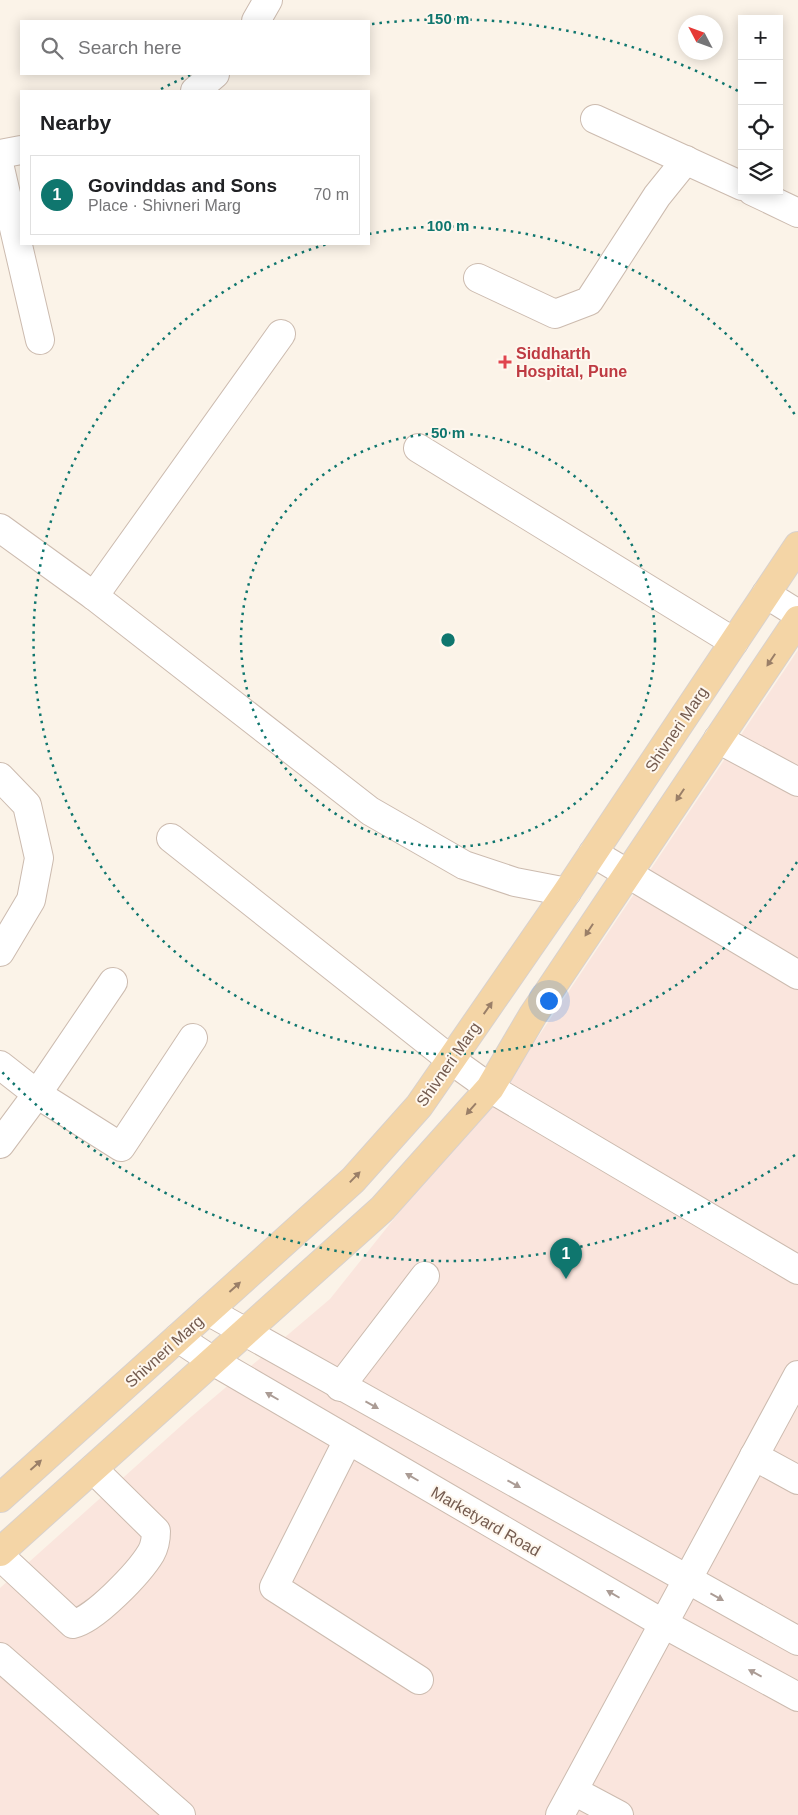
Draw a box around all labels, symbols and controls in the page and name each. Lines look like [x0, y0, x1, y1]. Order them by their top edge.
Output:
text: 150 m [427, 10, 469, 27]
north arrow [678, 15, 723, 60]
map controls [738, 15, 783, 195]
button: + [738, 15, 783, 60]
search box [20, 20, 370, 75]
icon: search [38, 34, 66, 62]
text: Search here [78, 37, 182, 58]
button: − [738, 60, 783, 105]
button: locate [738, 105, 783, 150]
text: Nearby [40, 111, 111, 134]
button: layers [738, 150, 783, 195]
text: Govinddas and Sons [88, 175, 277, 196]
text: 1 [53, 186, 61, 203]
text: 70 m [313, 186, 349, 203]
text: Place · Shivneri Marg [88, 197, 241, 214]
text: 100 m [427, 217, 469, 234]
place label: Siddharth Hospital, Pune [516, 345, 627, 380]
marker: Siddharth Hospital, Pune [498, 355, 512, 369]
text: 50 m [431, 424, 465, 441]
centre of rings [439, 631, 457, 649]
one-way arrow [766, 653, 776, 667]
street label: Shivneri Marg [642, 684, 711, 775]
one-way arrow [675, 788, 685, 802]
one-way arrow [584, 923, 594, 936]
your location [536, 988, 562, 1014]
one-way arrow [483, 1001, 493, 1015]
street label: Shivneri Marg [413, 1019, 484, 1110]
one-way arrow [466, 1102, 477, 1115]
one-way arrow [349, 1171, 361, 1183]
pin: 1 [550, 1238, 582, 1279]
one-way arrow [229, 1281, 242, 1292]
street label: Shivneri Marg [122, 1312, 207, 1391]
one-way arrow [265, 1391, 278, 1400]
one-way arrow [366, 1400, 379, 1409]
one-way arrow [30, 1460, 43, 1471]
one-way arrow [406, 1473, 419, 1482]
one-way arrow [507, 1480, 521, 1488]
street label: Marketyard Road [428, 1483, 543, 1559]
one-way arrow [607, 1590, 620, 1599]
one-way arrow [710, 1593, 724, 1601]
one-way arrow [748, 1669, 762, 1678]

